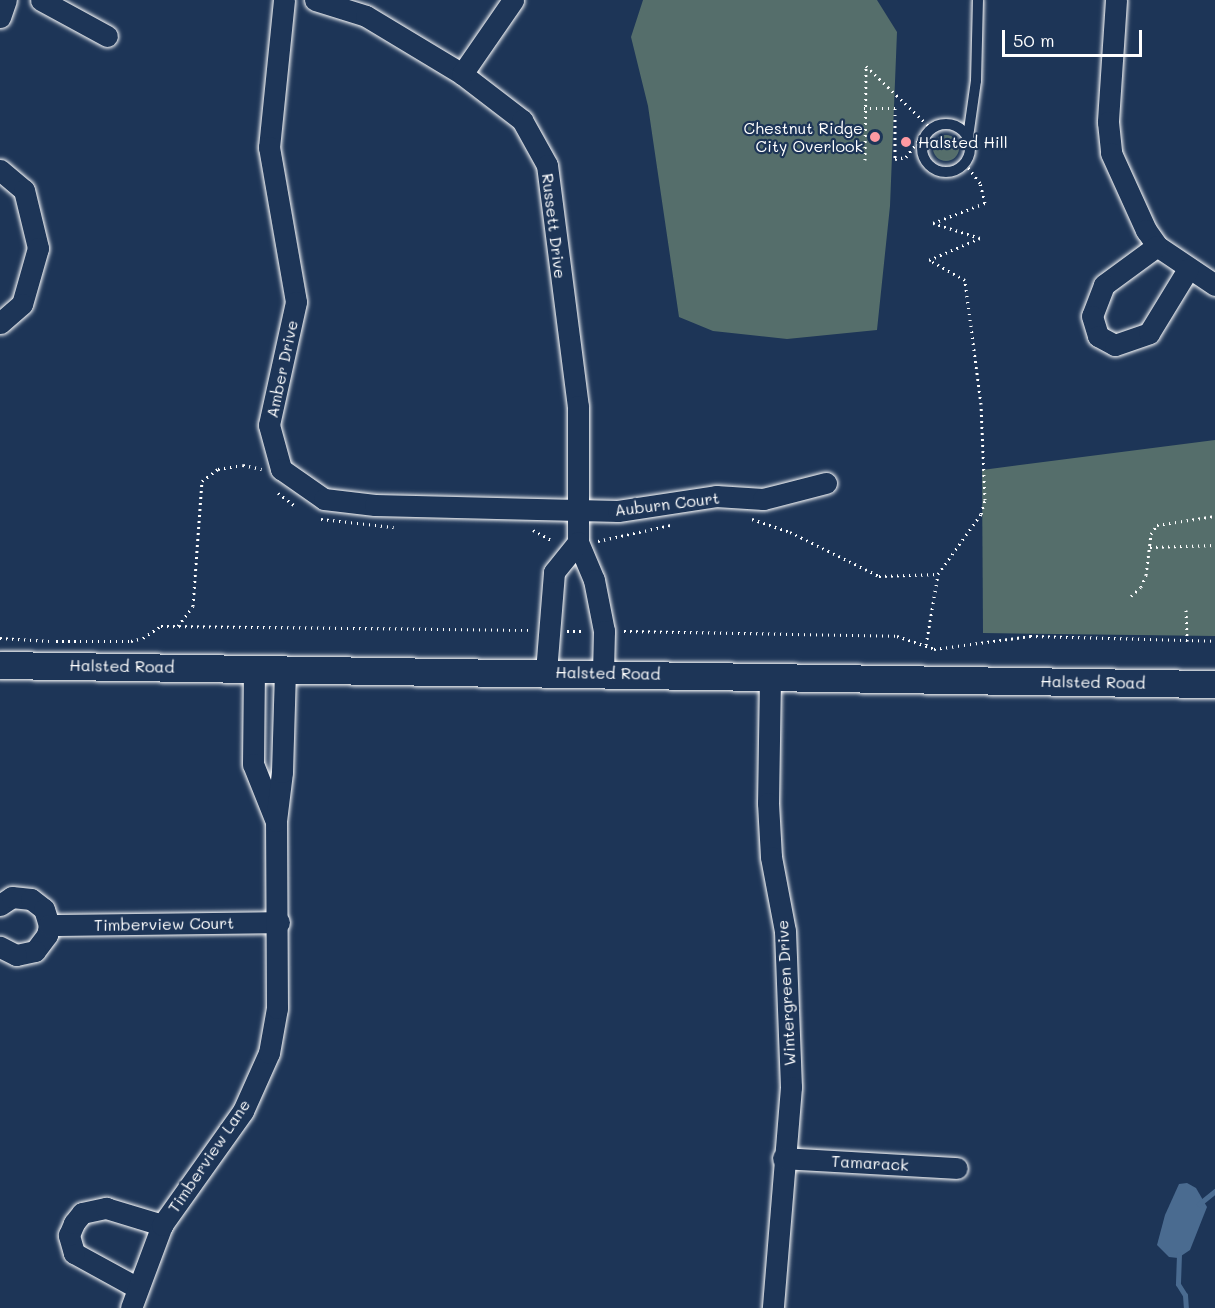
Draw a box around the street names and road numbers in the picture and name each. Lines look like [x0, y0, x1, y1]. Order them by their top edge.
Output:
street label: Russett Drive [538, 172, 570, 280]
street label: Amber Drive [262, 318, 302, 420]
street label: Auburn Court [613, 488, 721, 520]
street label: Halsted Road [69, 655, 175, 677]
street label: Halsted Road [555, 662, 661, 684]
street label: Halsted Road [1040, 671, 1146, 693]
street label: Timberview Court [94, 913, 234, 935]
street label: Wintergreen Drive [773, 920, 799, 1066]
street label: Timberview Lane [164, 1096, 254, 1216]
street label: Tamarack [831, 1151, 909, 1175]

